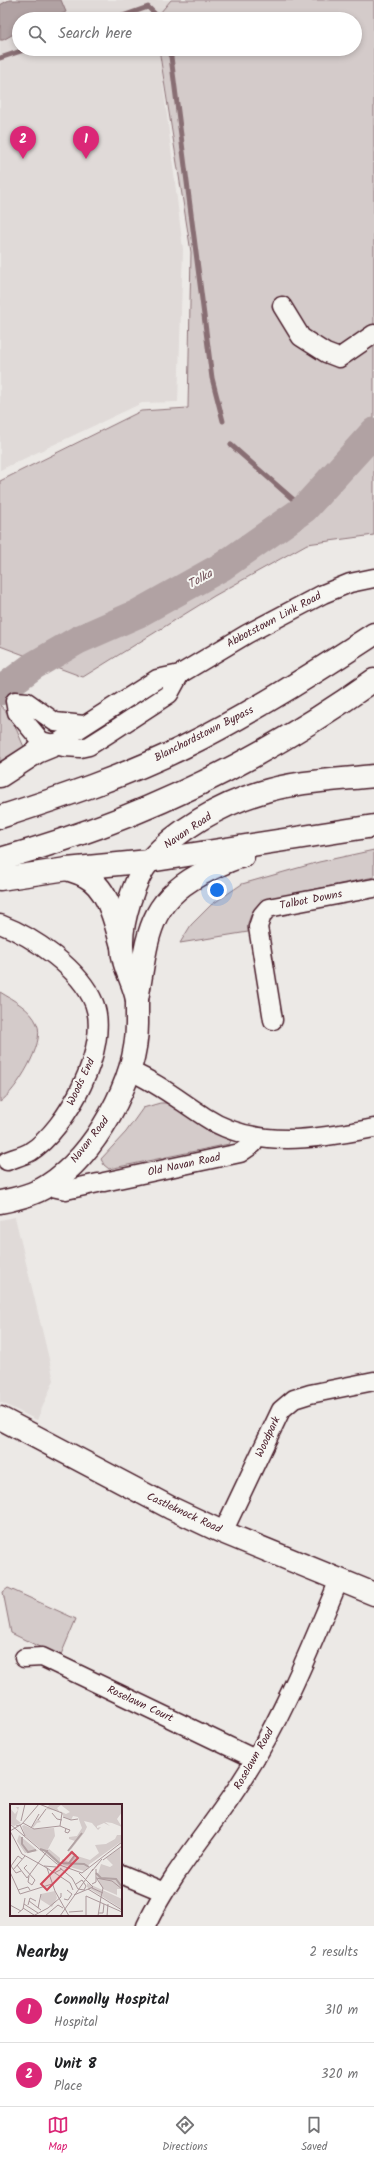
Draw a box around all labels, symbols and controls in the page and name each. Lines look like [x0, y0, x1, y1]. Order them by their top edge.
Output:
search box [12, 12, 362, 56]
text: Search here [58, 22, 132, 46]
icon: search [26, 23, 48, 45]
pin: 2 [10, 126, 36, 159]
pin: 1 [73, 126, 99, 159]
water label: Tolka [184, 564, 217, 594]
street label: Abbotstown Link Road [223, 587, 325, 653]
street label: Blanchardstown Bypass [151, 701, 257, 767]
street label: Navan Road [160, 808, 216, 854]
your location [207, 880, 227, 900]
street label: Talbot Downs [278, 885, 344, 915]
street label: Woods End [62, 1055, 100, 1109]
street label: Navan Road [66, 1112, 114, 1167]
street label: Old Navan Road [146, 1148, 223, 1182]
street label: Woodpark [251, 1413, 286, 1460]
street label: Castleknock Road [144, 1488, 225, 1538]
street label: Roselawn Court [104, 1681, 177, 1728]
street label: Roselawn Road [229, 1724, 279, 1793]
inset map [10, 1804, 122, 1916]
text: Nearby [16, 1939, 68, 1966]
text: 2 results [310, 1942, 358, 1963]
text: Connolly Hospital [54, 1988, 169, 2012]
text: 1 [27, 2000, 31, 2021]
text: 310 m [324, 2000, 358, 2021]
text: Hospital [54, 2012, 98, 2033]
text: Unit 8 [54, 2052, 97, 2076]
text: 2 [25, 2064, 33, 2085]
text: 320 m [321, 2064, 358, 2085]
text: Place [54, 2076, 82, 2097]
tab: Map [47, 2114, 69, 2156]
tab: Directions [162, 2114, 208, 2156]
tab: Saved [301, 2114, 327, 2156]

